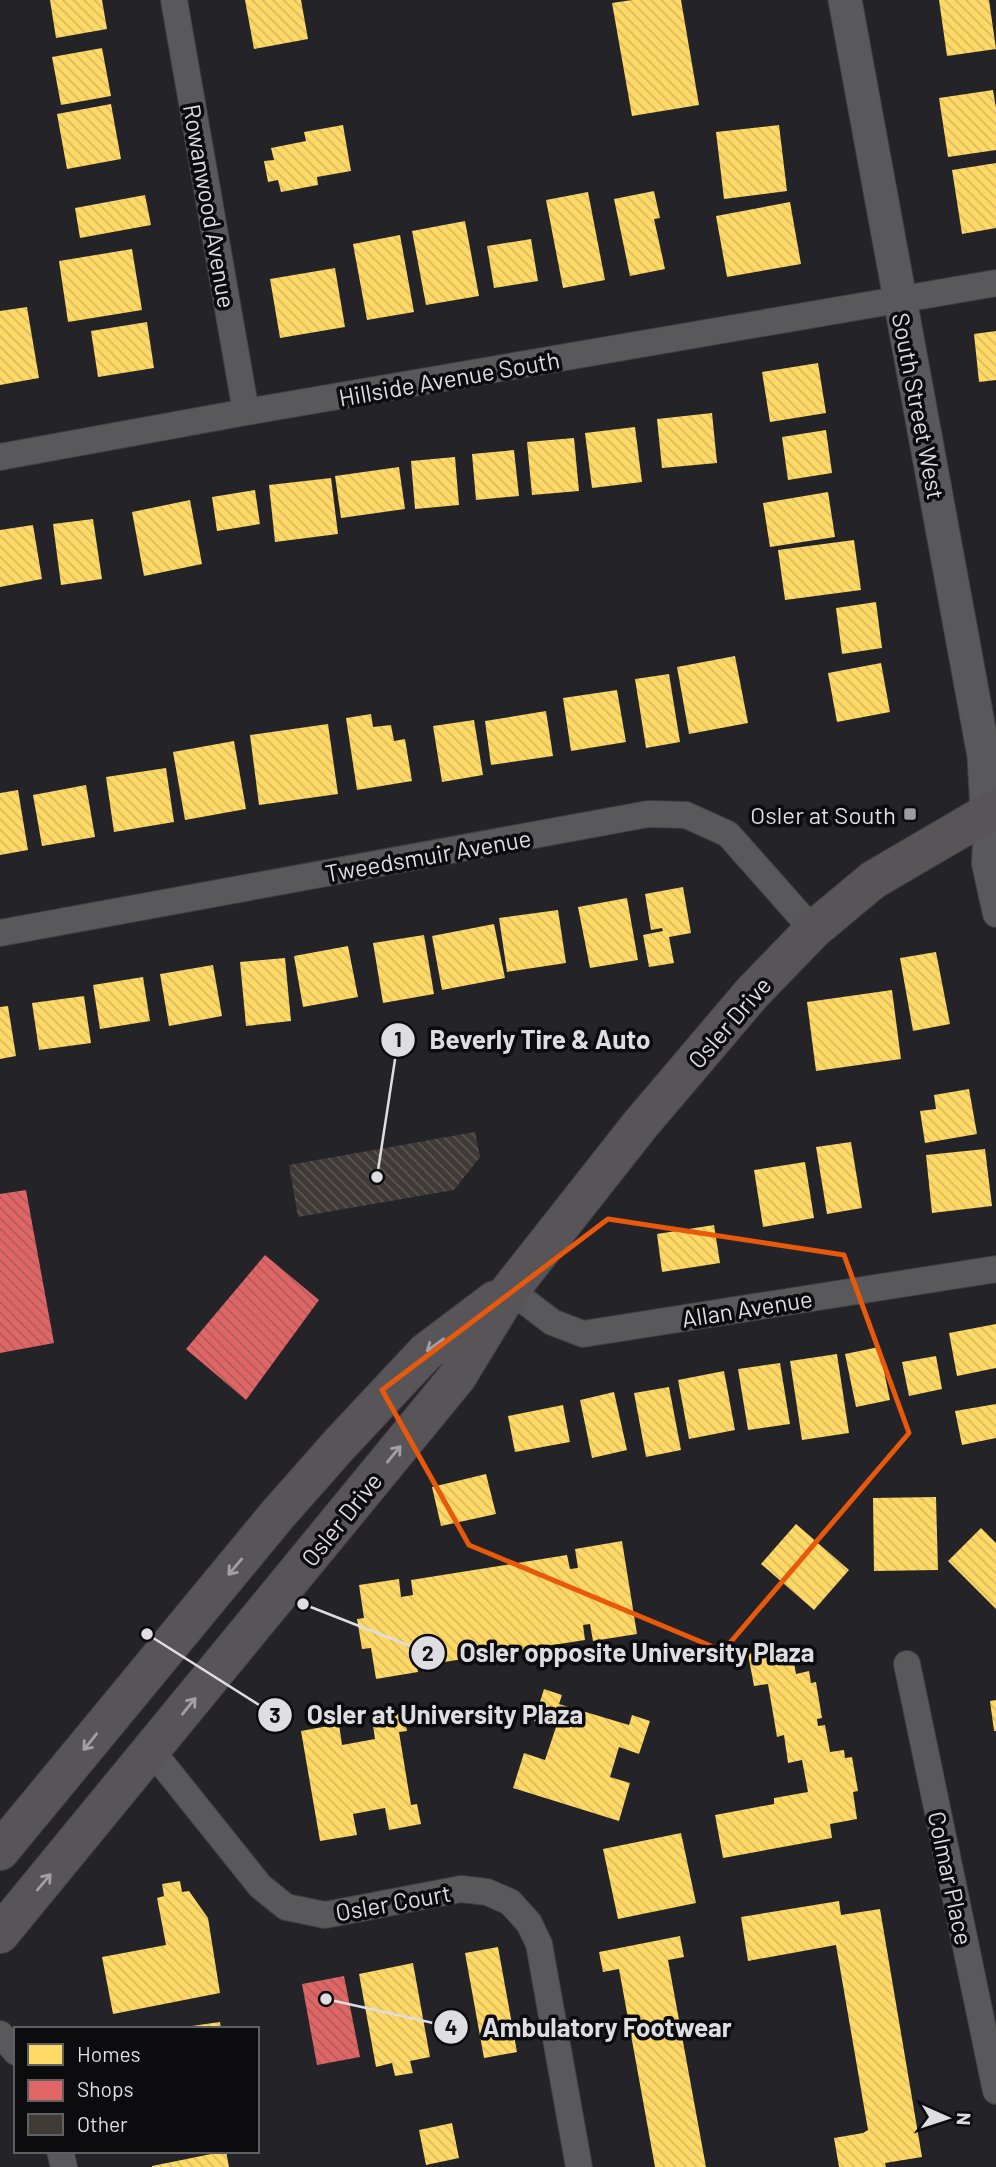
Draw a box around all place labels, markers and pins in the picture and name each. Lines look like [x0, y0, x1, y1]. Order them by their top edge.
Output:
place label: Osler at South [750, 800, 896, 829]
marker: Osler at South [902, 806, 918, 822]
callout: Beverly Tire & Auto [380, 1017, 664, 1064]
callout: Osler opposite University Plaza [411, 1630, 829, 1677]
callout: Osler at University Plaza [258, 1692, 597, 1739]
callout: Ambulatory Footwear [433, 2004, 746, 2051]

